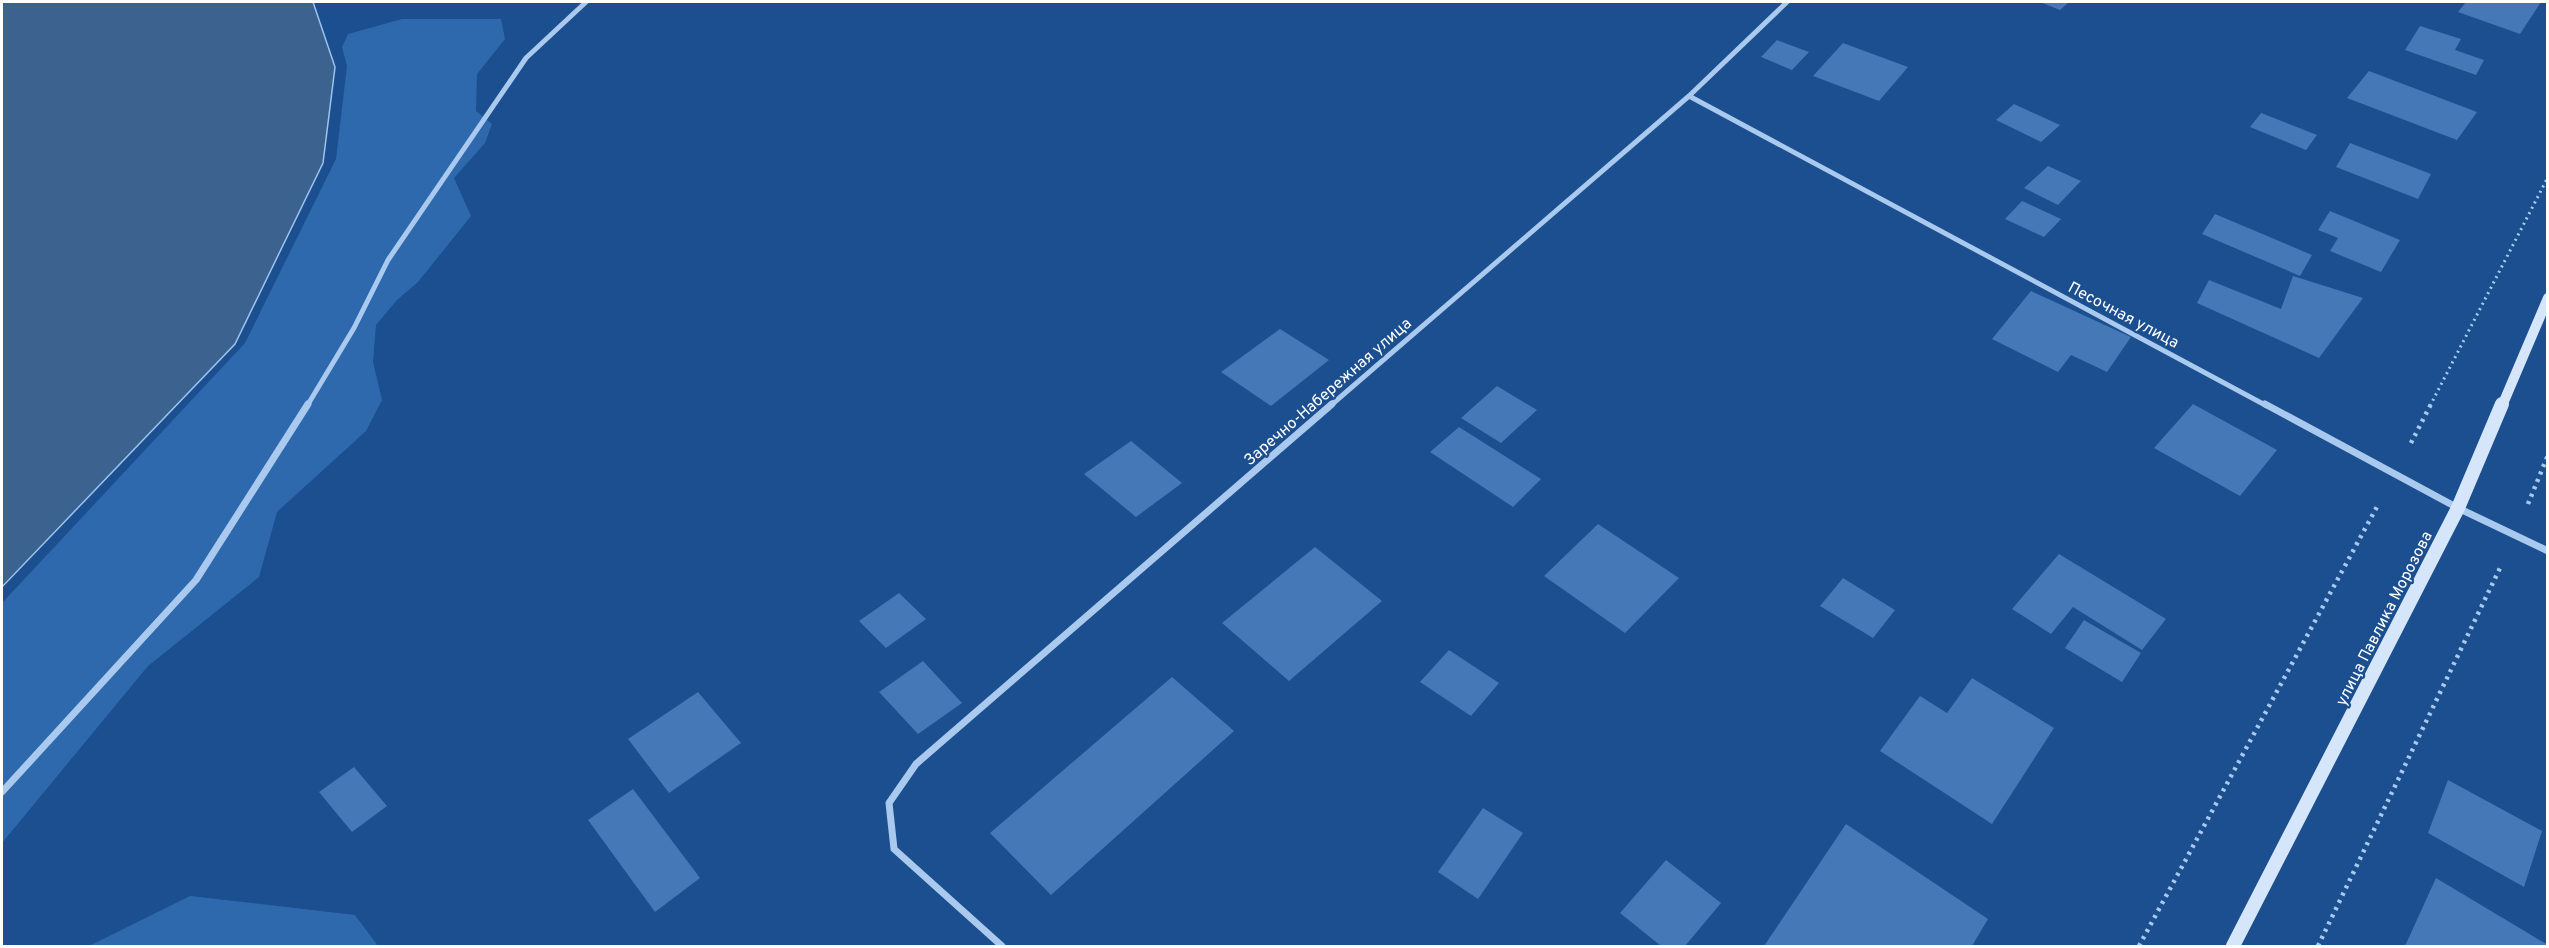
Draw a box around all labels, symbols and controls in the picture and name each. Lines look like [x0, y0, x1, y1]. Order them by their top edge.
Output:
street label: Песочная улица [2064, 278, 2182, 353]
street label: Заречно-Набережная улица [1240, 314, 1416, 471]
street label: улица Павлика Морозова [2332, 528, 2438, 710]

